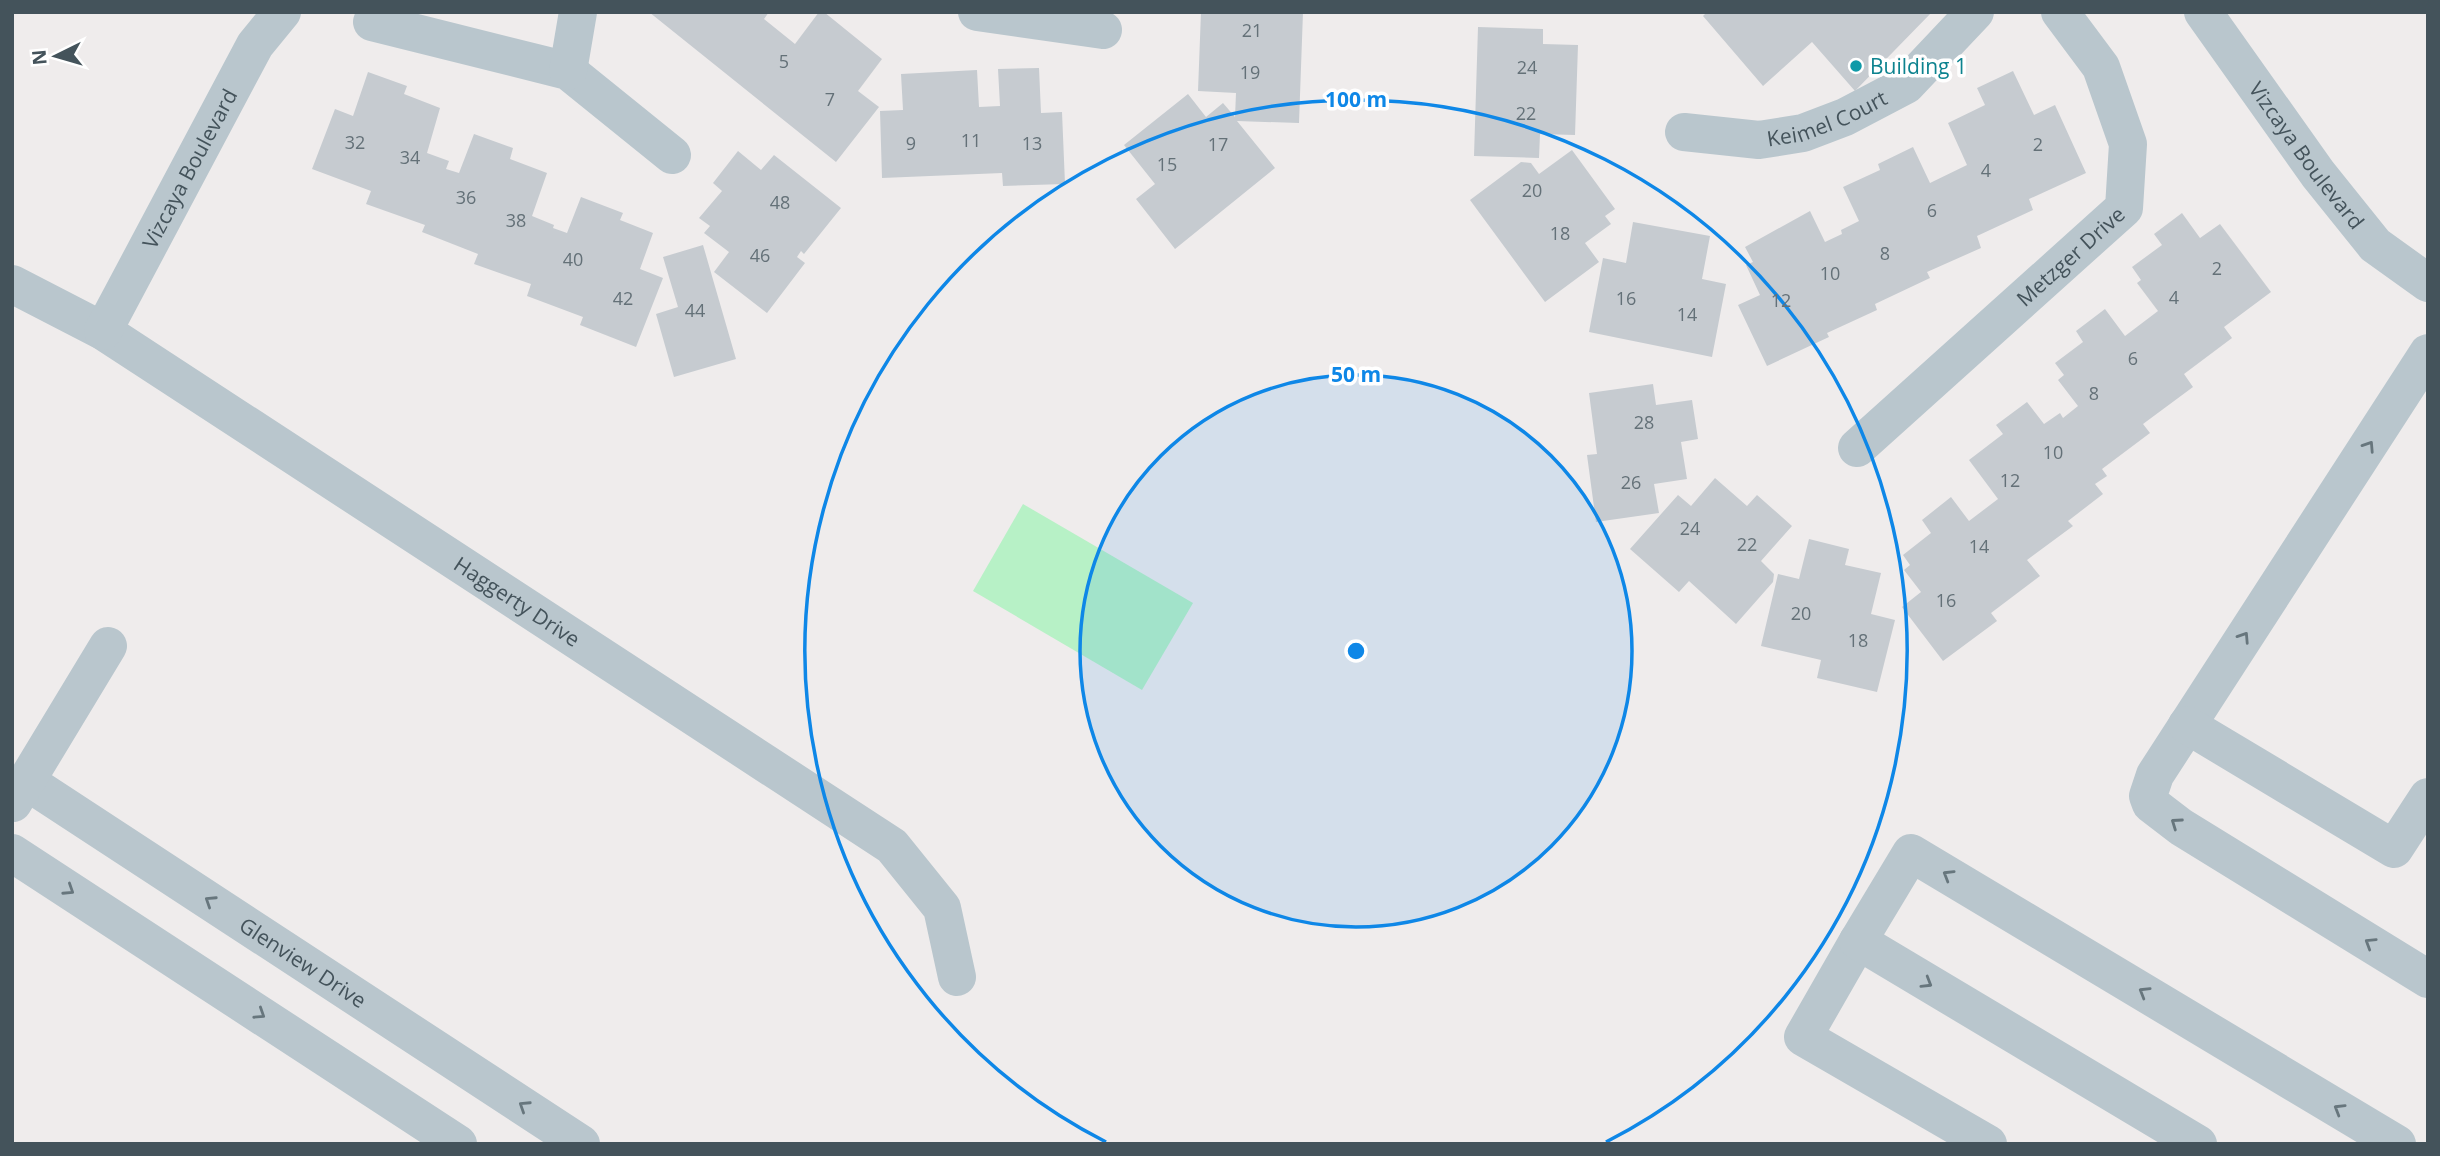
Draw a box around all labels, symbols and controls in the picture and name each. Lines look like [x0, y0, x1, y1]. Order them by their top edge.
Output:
house number: 21 [1242, 18, 1262, 42]
north arrow [21, 21, 91, 91]
text: N [25, 49, 53, 66]
house number: 5 [779, 49, 789, 73]
place label: Building 1 [1870, 52, 1967, 80]
house number: 24 [1517, 55, 1537, 79]
marker: Building 1 [1848, 58, 1864, 74]
house number: 19 [1240, 60, 1260, 84]
street label: Vizcaya Boulevard [2243, 76, 2371, 235]
street label: Keimel Court [1765, 83, 1892, 153]
street label: Vizcaya Boulevard [135, 84, 243, 253]
text: 100 m [1325, 85, 1387, 113]
house number: 7 [825, 87, 835, 111]
house number: 22 [1516, 101, 1536, 125]
house number: 11 [961, 128, 981, 152]
house number: 32 [345, 130, 365, 154]
house number: 9 [906, 131, 916, 155]
house number: 13 [1022, 131, 1042, 155]
house number: 17 [1208, 132, 1228, 156]
house number: 2 [2033, 132, 2043, 156]
house number: 34 [400, 145, 420, 169]
house number: 15 [1157, 152, 1177, 176]
house number: 4 [1981, 158, 1991, 182]
house number: 20 [1522, 178, 1542, 202]
house number: 36 [456, 185, 476, 209]
house number: 48 [770, 190, 790, 214]
house number: 6 [1927, 198, 1937, 222]
street label: Metzger Drive [2010, 200, 2131, 312]
house number: 38 [506, 208, 526, 232]
house number: 18 [1550, 221, 1570, 245]
house number: 8 [1880, 241, 1890, 265]
house number: 46 [750, 243, 770, 267]
house number: 40 [563, 247, 583, 271]
house number: 2 [2212, 256, 2222, 280]
house number: 10 [1820, 261, 1840, 285]
house number: 4 [2169, 285, 2179, 309]
house number: 42 [613, 286, 633, 310]
house number: 16 [1616, 286, 1636, 310]
house number: 12 [1771, 288, 1791, 312]
house number: 44 [685, 298, 705, 322]
house number: 14 [1677, 302, 1697, 326]
house number: 6 [2128, 346, 2138, 370]
text: 50 m [1331, 360, 1381, 388]
house number: 8 [2089, 381, 2099, 405]
house number: 28 [1634, 410, 1654, 434]
house number: 10 [2043, 440, 2063, 464]
one-way arrow [2360, 441, 2373, 454]
house number: 12 [2000, 468, 2020, 492]
house number: 26 [1621, 470, 1641, 494]
house number: 24 [1680, 516, 1700, 540]
house number: 22 [1737, 532, 1757, 556]
house number: 14 [1969, 534, 1989, 558]
street label: Haggerty Drive [449, 550, 586, 653]
house number: 16 [1936, 588, 1956, 612]
house number: 20 [1791, 601, 1811, 625]
house number: 18 [1848, 628, 1868, 652]
one-way arrow [2236, 631, 2249, 644]
centre of rings [1344, 639, 1368, 663]
one-way arrow [2171, 819, 2184, 831]
one-way arrow [1943, 870, 1956, 883]
one-way arrow [62, 882, 75, 895]
one-way arrow [205, 897, 218, 910]
street label: Glenview Drive [234, 910, 372, 1014]
one-way arrow [2364, 939, 2377, 952]
one-way arrow [1920, 974, 1933, 987]
one-way arrow [2138, 987, 2151, 1000]
one-way arrow [252, 1006, 265, 1019]
one-way arrow [518, 1102, 531, 1115]
one-way arrow [2333, 1104, 2346, 1117]

